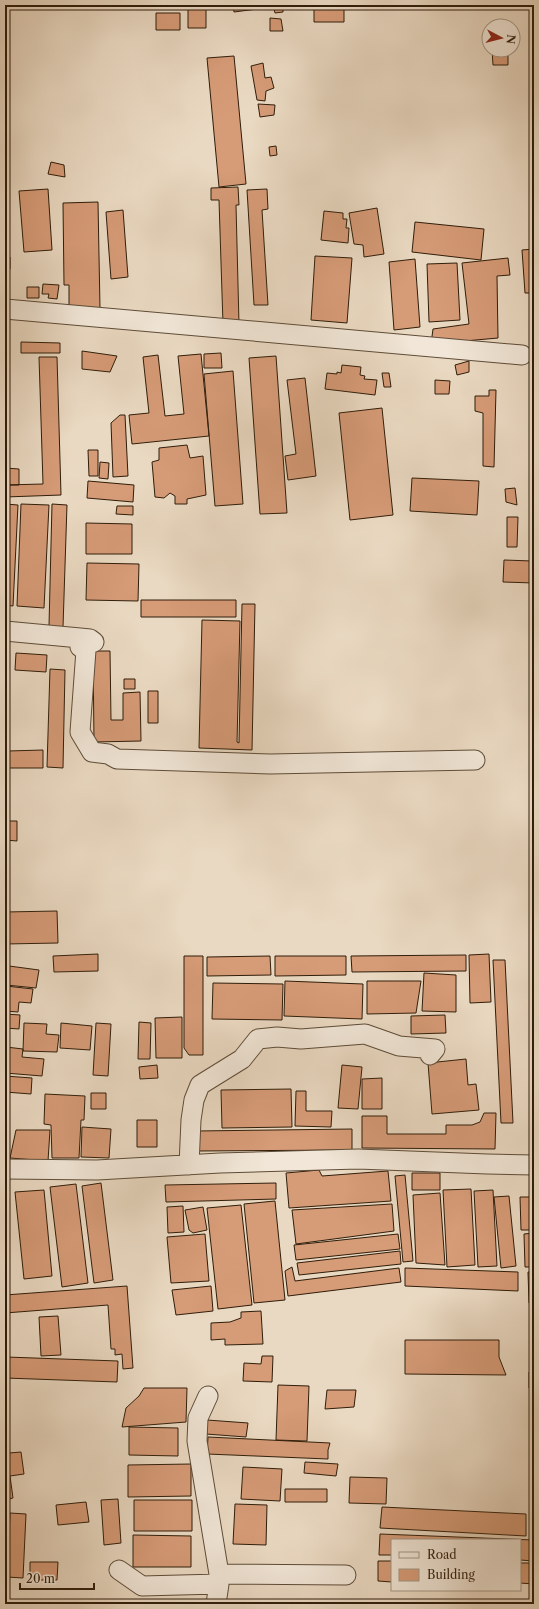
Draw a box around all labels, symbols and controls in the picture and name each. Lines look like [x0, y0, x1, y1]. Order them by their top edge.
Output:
north arrow [481, 18, 521, 58]
text: N [503, 34, 518, 45]
legend [391, 1539, 521, 1591]
text: Road [427, 1547, 457, 1562]
scale bar [20, 1565, 94, 1591]
text: Building [427, 1567, 475, 1582]
text: 20 m [26, 1571, 55, 1586]

